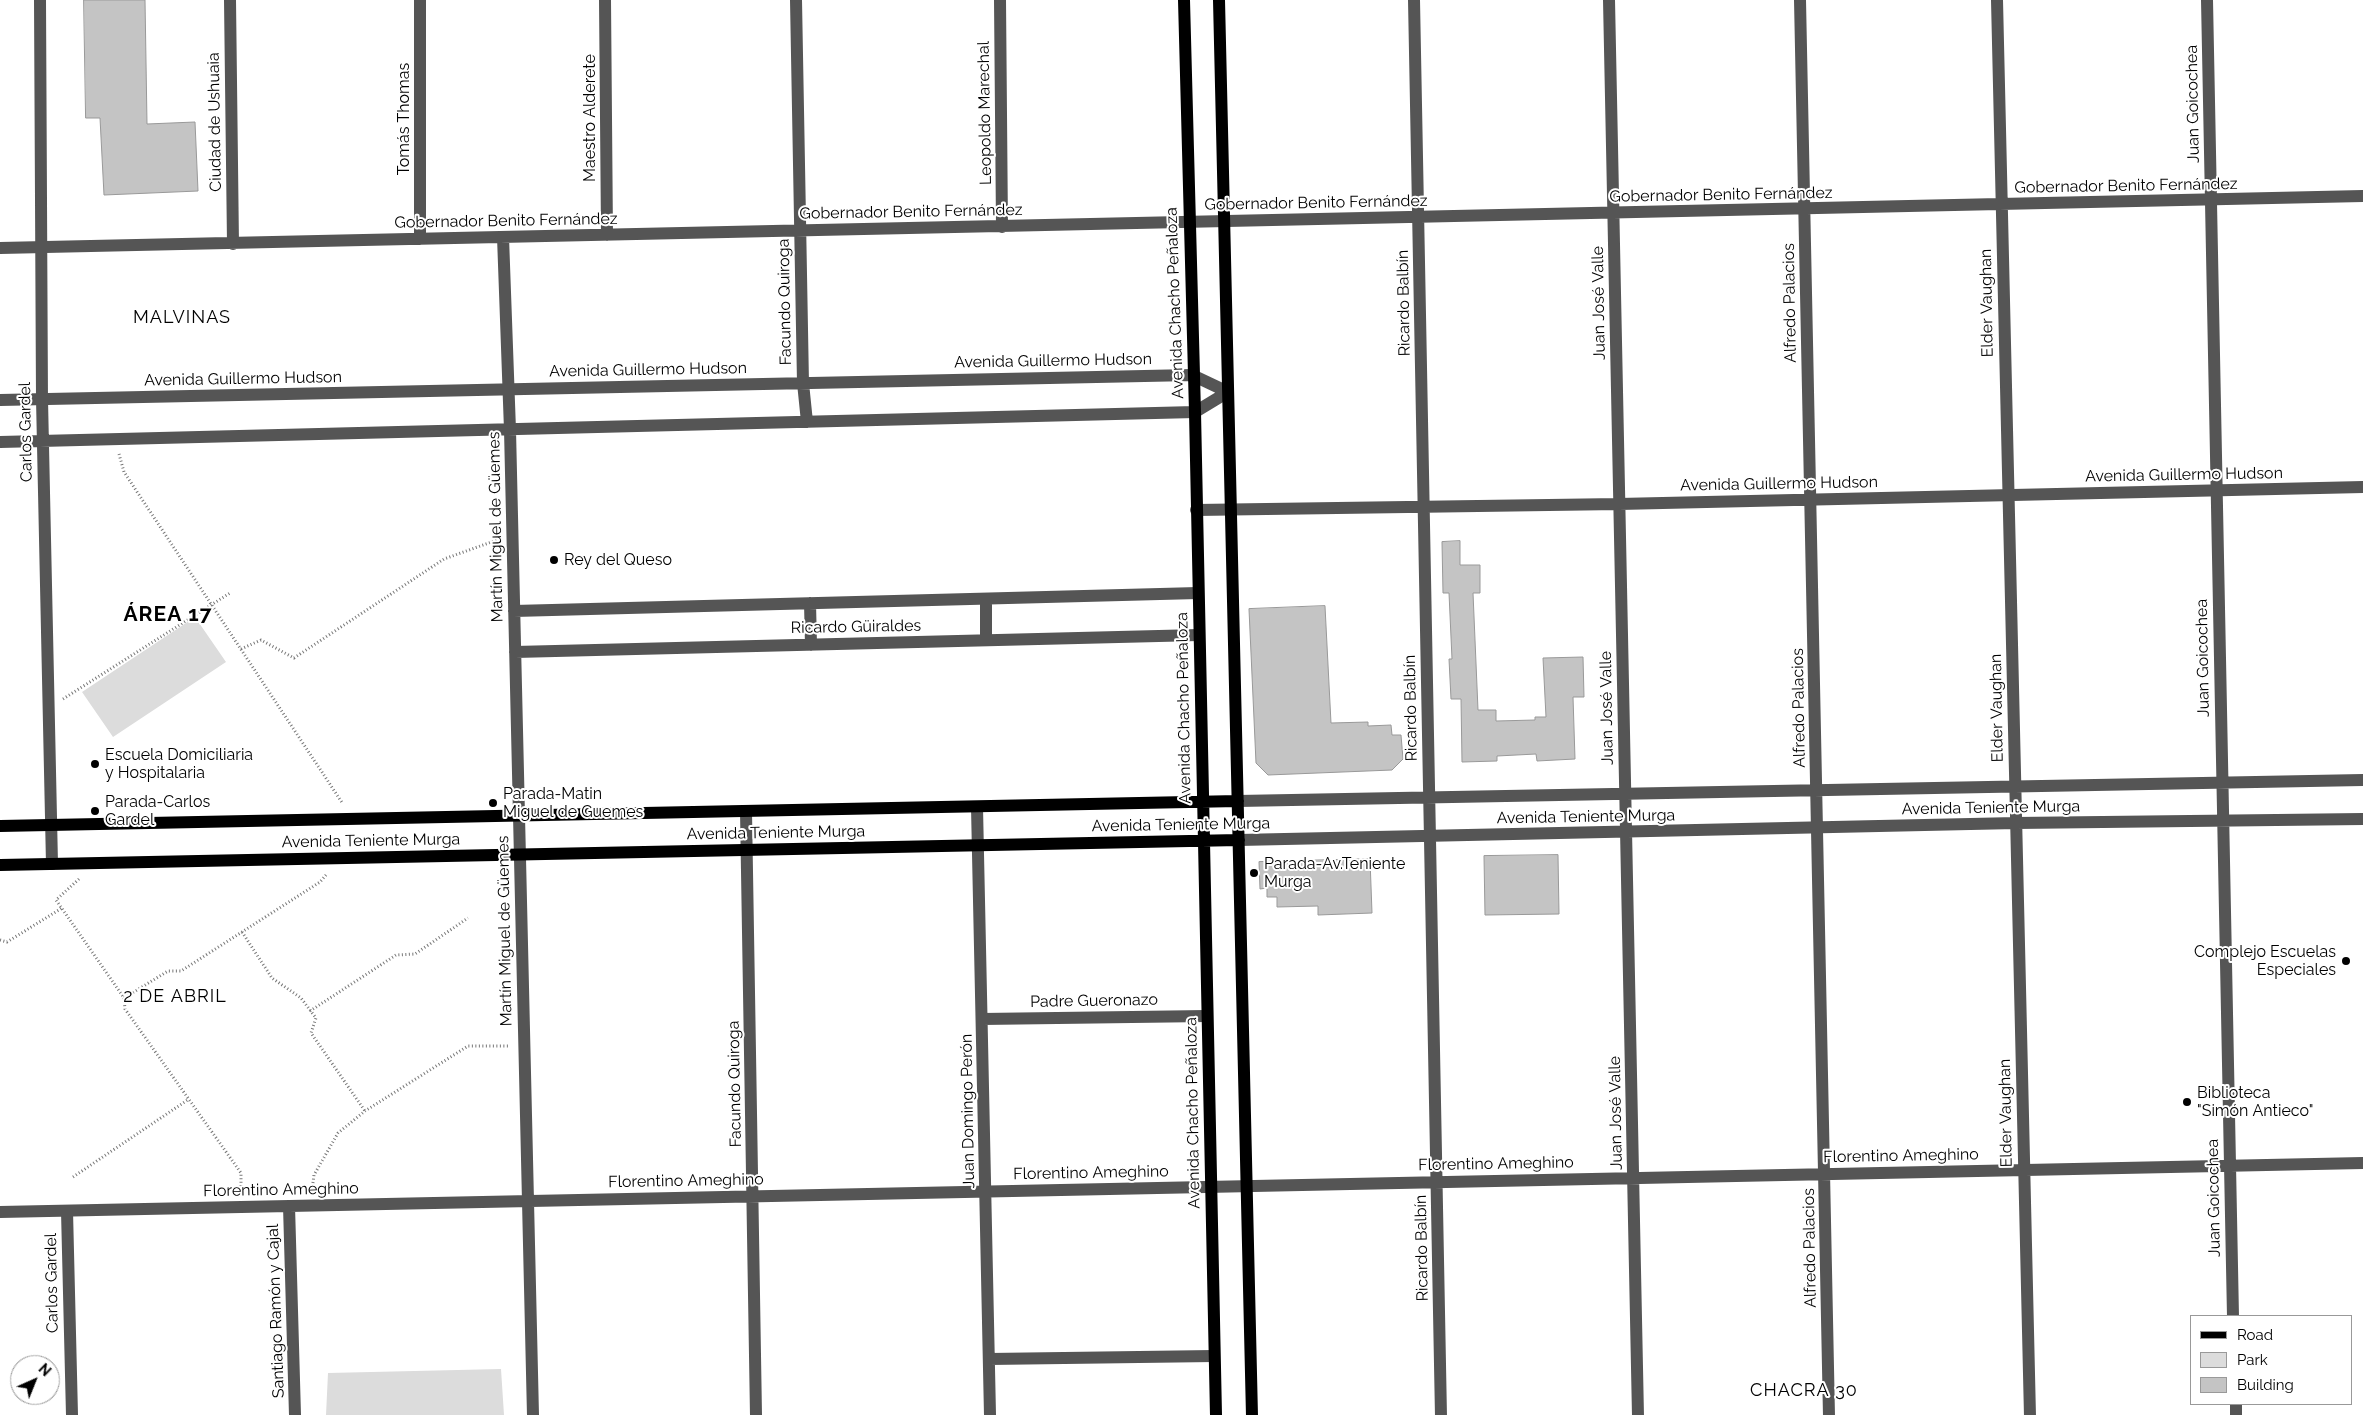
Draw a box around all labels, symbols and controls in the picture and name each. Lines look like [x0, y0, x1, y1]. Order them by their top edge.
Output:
street label: Leopoldo Marechal [974, 41, 996, 185]
street label: Juan Goicochea [2182, 45, 2204, 163]
street label: Ciudad de Ushuaia [204, 52, 226, 192]
street label: Maestro Alderete [580, 54, 600, 182]
street label: Tomás Thomas [394, 63, 414, 175]
street label: Gobernador Benito Fernández [2014, 174, 2238, 198]
street label: Gobernador Benito Fernández [1609, 183, 1833, 207]
street label: Gobernador Benito Fernández [1204, 191, 1428, 215]
street label: Gobernador Benito Fernández [799, 200, 1023, 224]
street label: Avenida Chacho Peñaloza [1162, 207, 1188, 399]
street label: Gobernador Benito Fernández [394, 209, 618, 233]
street label: Facundo Quiroga [774, 238, 796, 366]
street label: Alfredo Palacios [1779, 243, 1801, 363]
street label: Juan José Valle [1588, 246, 1610, 360]
street label: Ricardo Balbín [1393, 249, 1415, 357]
street label: Elder Vaughan [1976, 249, 1998, 357]
district label: MALVINAS [132, 307, 232, 329]
street label: Avenida Guillermo Hudson [954, 350, 1152, 372]
street label: Avenida Guillermo Hudson [549, 359, 747, 381]
street label: Avenida Guillermo Hudson [144, 368, 342, 390]
street label: Carlos Gardel [16, 382, 36, 482]
street label: Martín Miguel de Güemes [485, 431, 507, 623]
street label: Avenida Guillermo Hudson [2085, 464, 2283, 486]
street label: Avenida Guillermo Hudson [1680, 473, 1878, 495]
place label: Rey del Queso [564, 550, 672, 570]
marker: Rey del Queso [548, 554, 560, 566]
street label: Juan Goicochea [2192, 599, 2214, 717]
district label: ÁREA 17 [123, 602, 213, 628]
street label: Avenida Chacho Peñaloza [1173, 612, 1195, 804]
street label: Ricardo Güiraldes [791, 616, 921, 638]
street label: Alfredo Palacios [1788, 648, 1810, 768]
street label: Juan José Valle [1596, 651, 1618, 765]
street label: Ricardo Balbín [1400, 654, 1422, 762]
street label: Elder Vaughan [1986, 654, 2008, 762]
place label: Escuela Domiciliaria y Hospitalaria [105, 745, 253, 783]
marker: Escuela Domiciliaria y Hospitalaria [89, 758, 101, 770]
place label: Parada-Matin Miguel de Guemes [503, 784, 643, 822]
place label: Parada-Carlos Gardel [105, 792, 210, 830]
marker: Parada-Matin Miguel de Guemes [487, 797, 499, 809]
street label: Avenida Teniente Murga [1902, 797, 2080, 819]
marker: Parada-Carlos Gardel [89, 805, 101, 817]
street label: Avenida Teniente Murga [1497, 806, 1675, 828]
street label: Avenida Teniente Murga [1092, 814, 1270, 836]
street label: Avenida Teniente Murga [687, 822, 865, 844]
street label: Avenida Teniente Murga [282, 830, 460, 852]
street label: Martín Miguel de Güemes [494, 835, 516, 1027]
place label: Parada-Av.Teniente Murga [1264, 854, 1405, 892]
marker: Parada-Av.Teniente Murga [1248, 867, 1260, 879]
place label: Complejo Escuelas Especiales [2194, 942, 2336, 980]
marker: Complejo Escuelas Especiales [2340, 955, 2352, 967]
district label: 2 DE ABRIL [122, 986, 228, 1008]
street label: Padre Gueronazo [1030, 990, 1158, 1012]
street label: Avenida Chacho Peñaloza [1182, 1017, 1204, 1209]
street label: Facundo Quiroga [724, 1020, 746, 1148]
street label: Juan Domingo Perón [957, 1034, 979, 1188]
street label: Juan José Valle [1605, 1056, 1627, 1170]
street label: Elder Vaughan [1995, 1059, 2017, 1167]
place label: Biblioteca "Simón Antieco" [2197, 1083, 2313, 1121]
marker: Biblioteca "Simón Antieco" [2181, 1096, 2193, 1108]
street label: Juan Goicochea [2203, 1139, 2225, 1257]
street label: Florentino Ameghino [1823, 1145, 1979, 1167]
street label: Florentino Ameghino [1418, 1153, 1574, 1175]
street label: Florentino Ameghino [1013, 1162, 1169, 1184]
street label: Florentino Ameghino [608, 1170, 764, 1192]
street label: Florentino Ameghino [203, 1179, 359, 1201]
street label: Alfredo Palacios [1799, 1188, 1821, 1308]
street label: Ricardo Balbín [1411, 1194, 1433, 1302]
street label: Santiago Ramón y Cajal [263, 1223, 289, 1399]
street label: Carlos Gardel [42, 1233, 62, 1333]
legend [2190, 1315, 2353, 1405]
text: Road [2237, 1326, 2273, 1344]
text: Park [2237, 1351, 2268, 1369]
north arrow [10, 1355, 60, 1405]
text: N [35, 1360, 54, 1379]
text: Building [2237, 1376, 2294, 1394]
district label: CHACRA 30 [1749, 1380, 1859, 1402]

